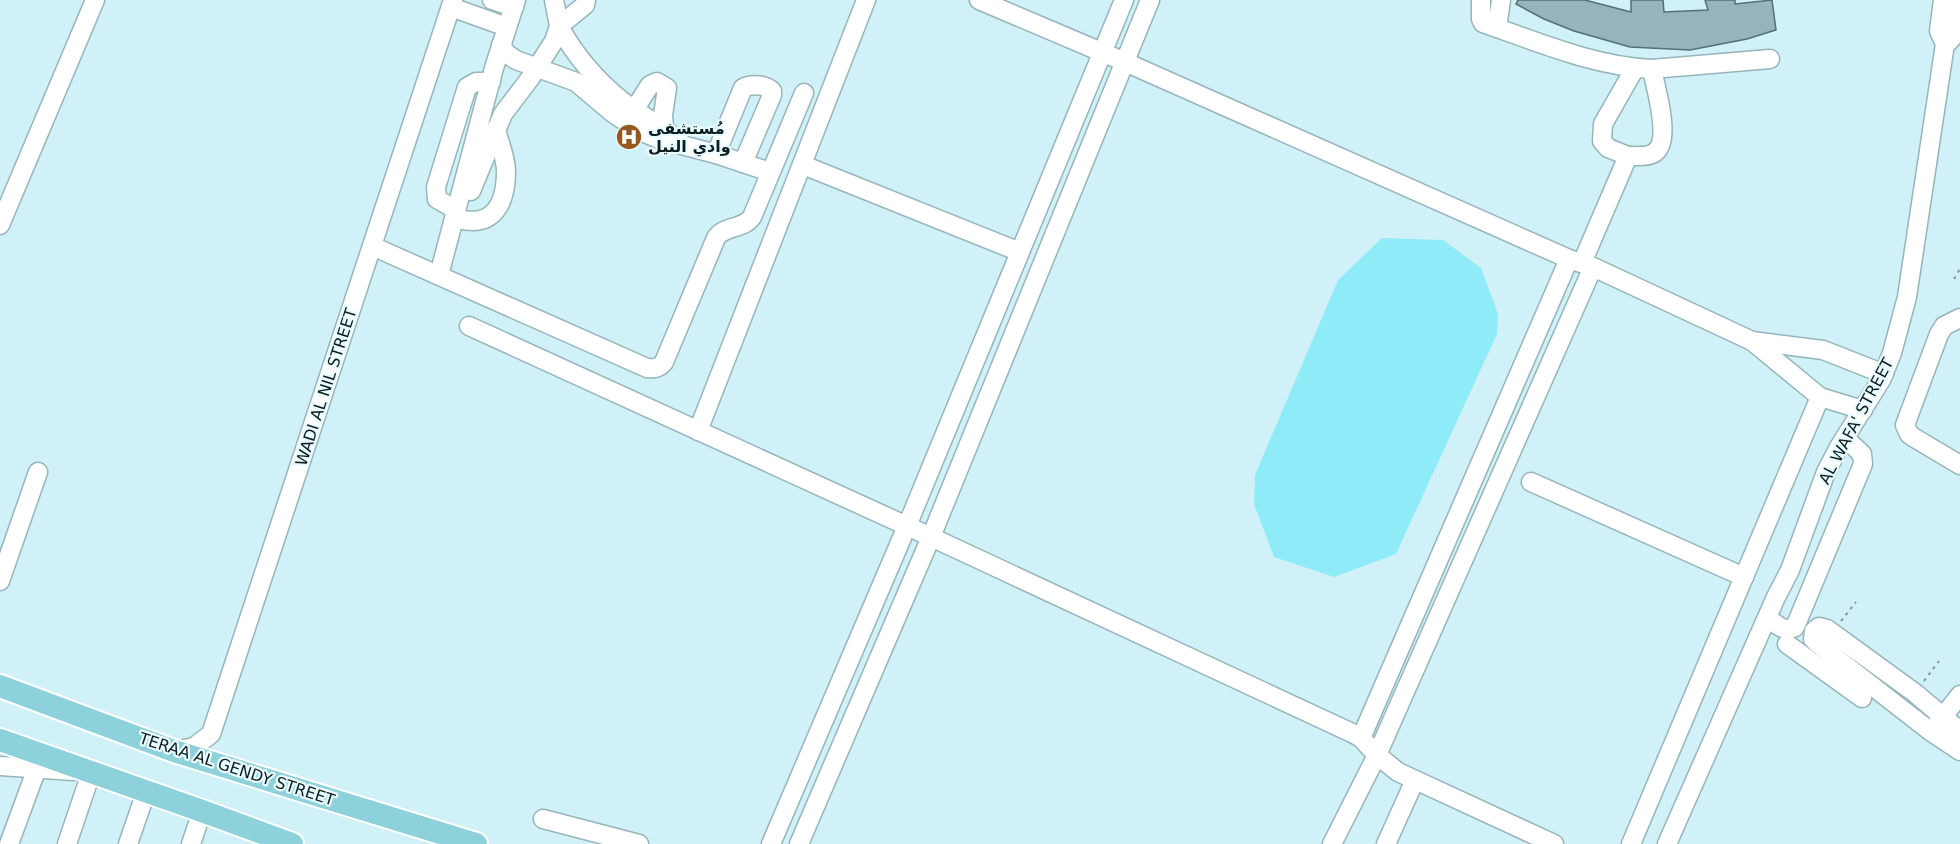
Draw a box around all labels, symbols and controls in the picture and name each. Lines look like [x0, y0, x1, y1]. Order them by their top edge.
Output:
place label: مُستشفى وادي النيل [648, 119, 731, 157]
hospital icon: مُستشفى وادي النيل [614, 122, 644, 152]
street label: WADI AL NIL STREET [292, 306, 361, 468]
street label: AL WAFA' STREET [1815, 355, 1897, 487]
street label: TERAA AL GENDY STREET [136, 728, 337, 810]

